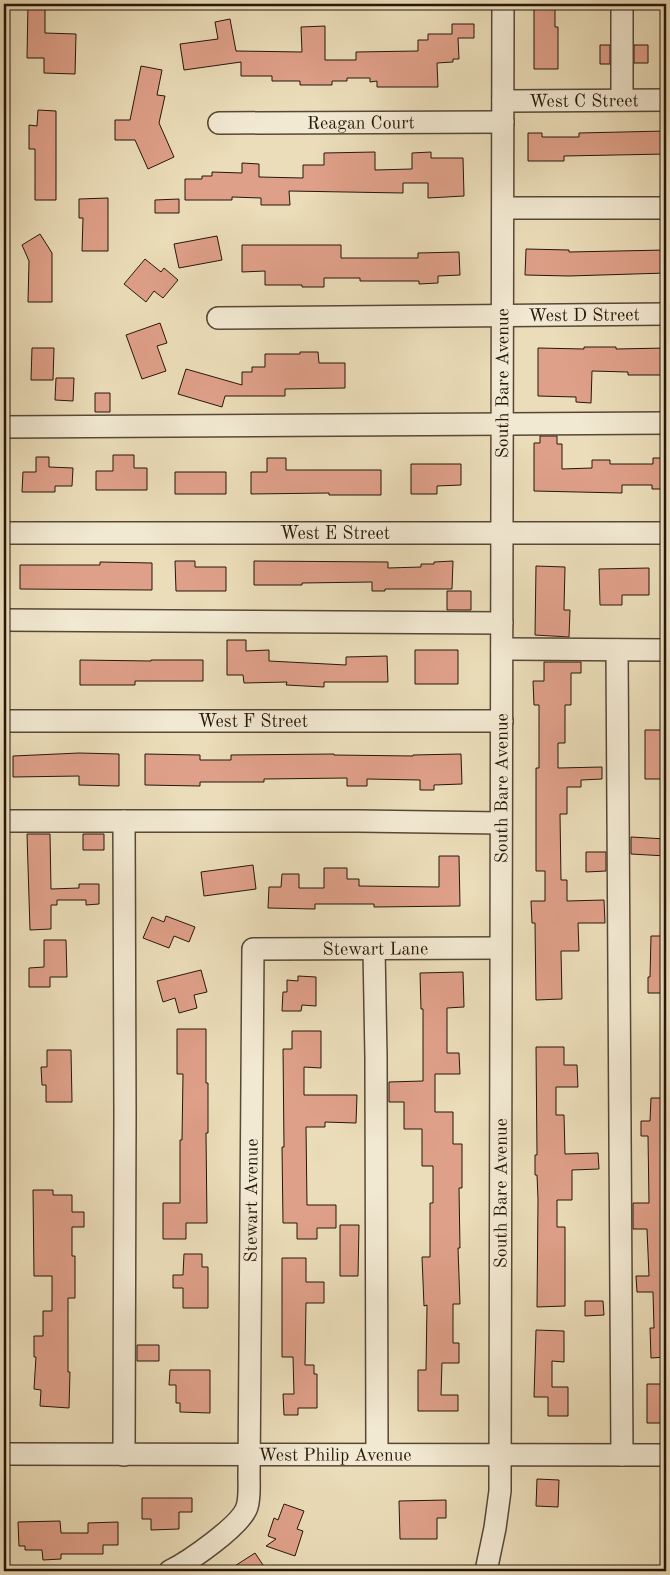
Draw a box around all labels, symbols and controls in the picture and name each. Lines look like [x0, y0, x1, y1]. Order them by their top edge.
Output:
street label: West C Street [529, 92, 639, 111]
street label: Reagan Court [307, 114, 415, 133]
street label: West D Street [528, 306, 640, 325]
street label: South Bare Avenue [494, 308, 512, 458]
street label: West E Street [280, 525, 390, 543]
street label: West F Street [198, 713, 308, 731]
street label: South Bare Avenue [493, 713, 512, 863]
street label: Stewart Lane [323, 940, 428, 959]
street label: South Bare Avenue [492, 1118, 511, 1268]
street label: Stewart Avenue [243, 1138, 262, 1263]
street label: West Philip Avenue [258, 1446, 412, 1465]

